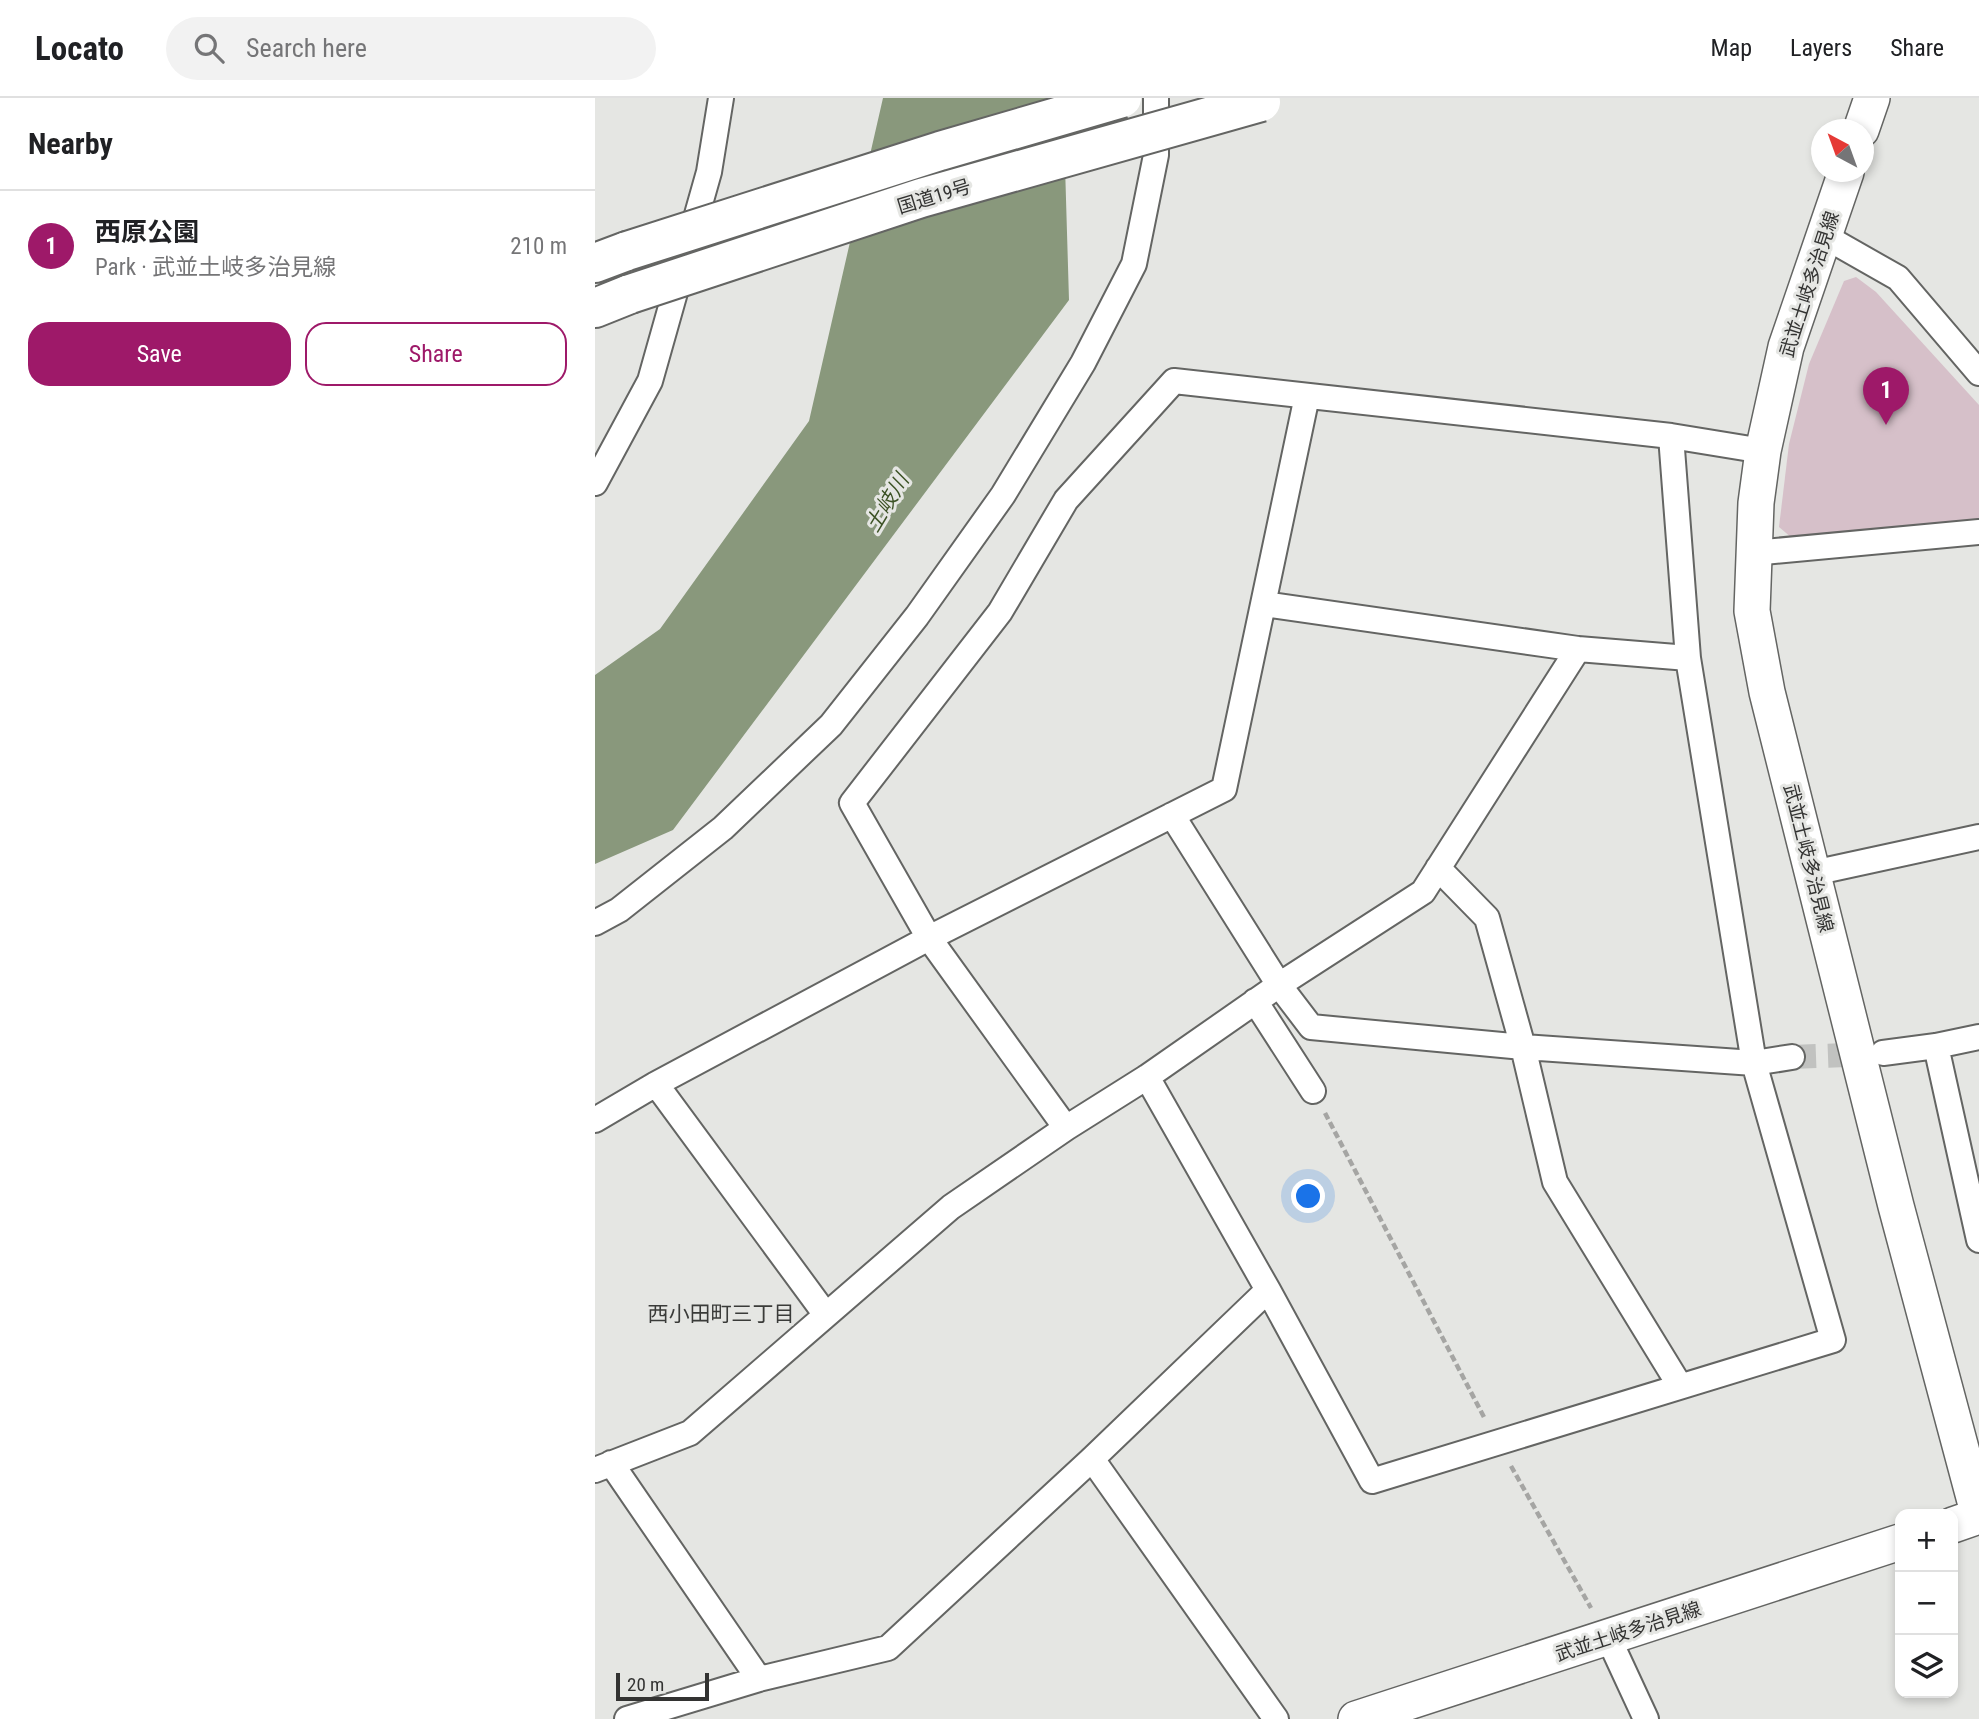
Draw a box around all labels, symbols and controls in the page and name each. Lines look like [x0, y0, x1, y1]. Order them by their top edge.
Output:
search box [166, 17, 656, 80]
text: Locato [35, 29, 124, 68]
icon: search [190, 29, 228, 67]
text: Search here [246, 33, 367, 63]
text: Map [1711, 34, 1752, 62]
text: Layers [1790, 34, 1852, 62]
text: Share [1890, 34, 1944, 62]
north arrow [1811, 119, 1874, 182]
text: Nearby [28, 126, 113, 161]
street label: 国道19号 [895, 174, 974, 219]
street label: 武並土岐多治見線 [1775, 208, 1844, 360]
text: 西原公園 [95, 217, 199, 247]
text: 1 [45, 233, 57, 260]
text: 210 m [510, 233, 567, 260]
text: Park · 武並土岐多治見線 [95, 254, 336, 281]
button: Save [28, 322, 291, 386]
button: Share [305, 322, 567, 386]
pin: 1 [1863, 367, 1909, 425]
water label: 土岐川 [860, 468, 915, 536]
street label: 武並土岐多治見線 [1779, 782, 1838, 935]
your location [1291, 1179, 1325, 1213]
district label: 西小田町三丁目 [648, 1302, 795, 1326]
map controls [1895, 1509, 1958, 1698]
button: + [1895, 1509, 1958, 1572]
button: − [1895, 1572, 1958, 1635]
street label: 武並土岐多治見線 [1552, 1597, 1704, 1666]
button: layers [1895, 1635, 1958, 1698]
scale bar [616, 1670, 709, 1702]
text: 20 m [627, 1673, 664, 1696]

